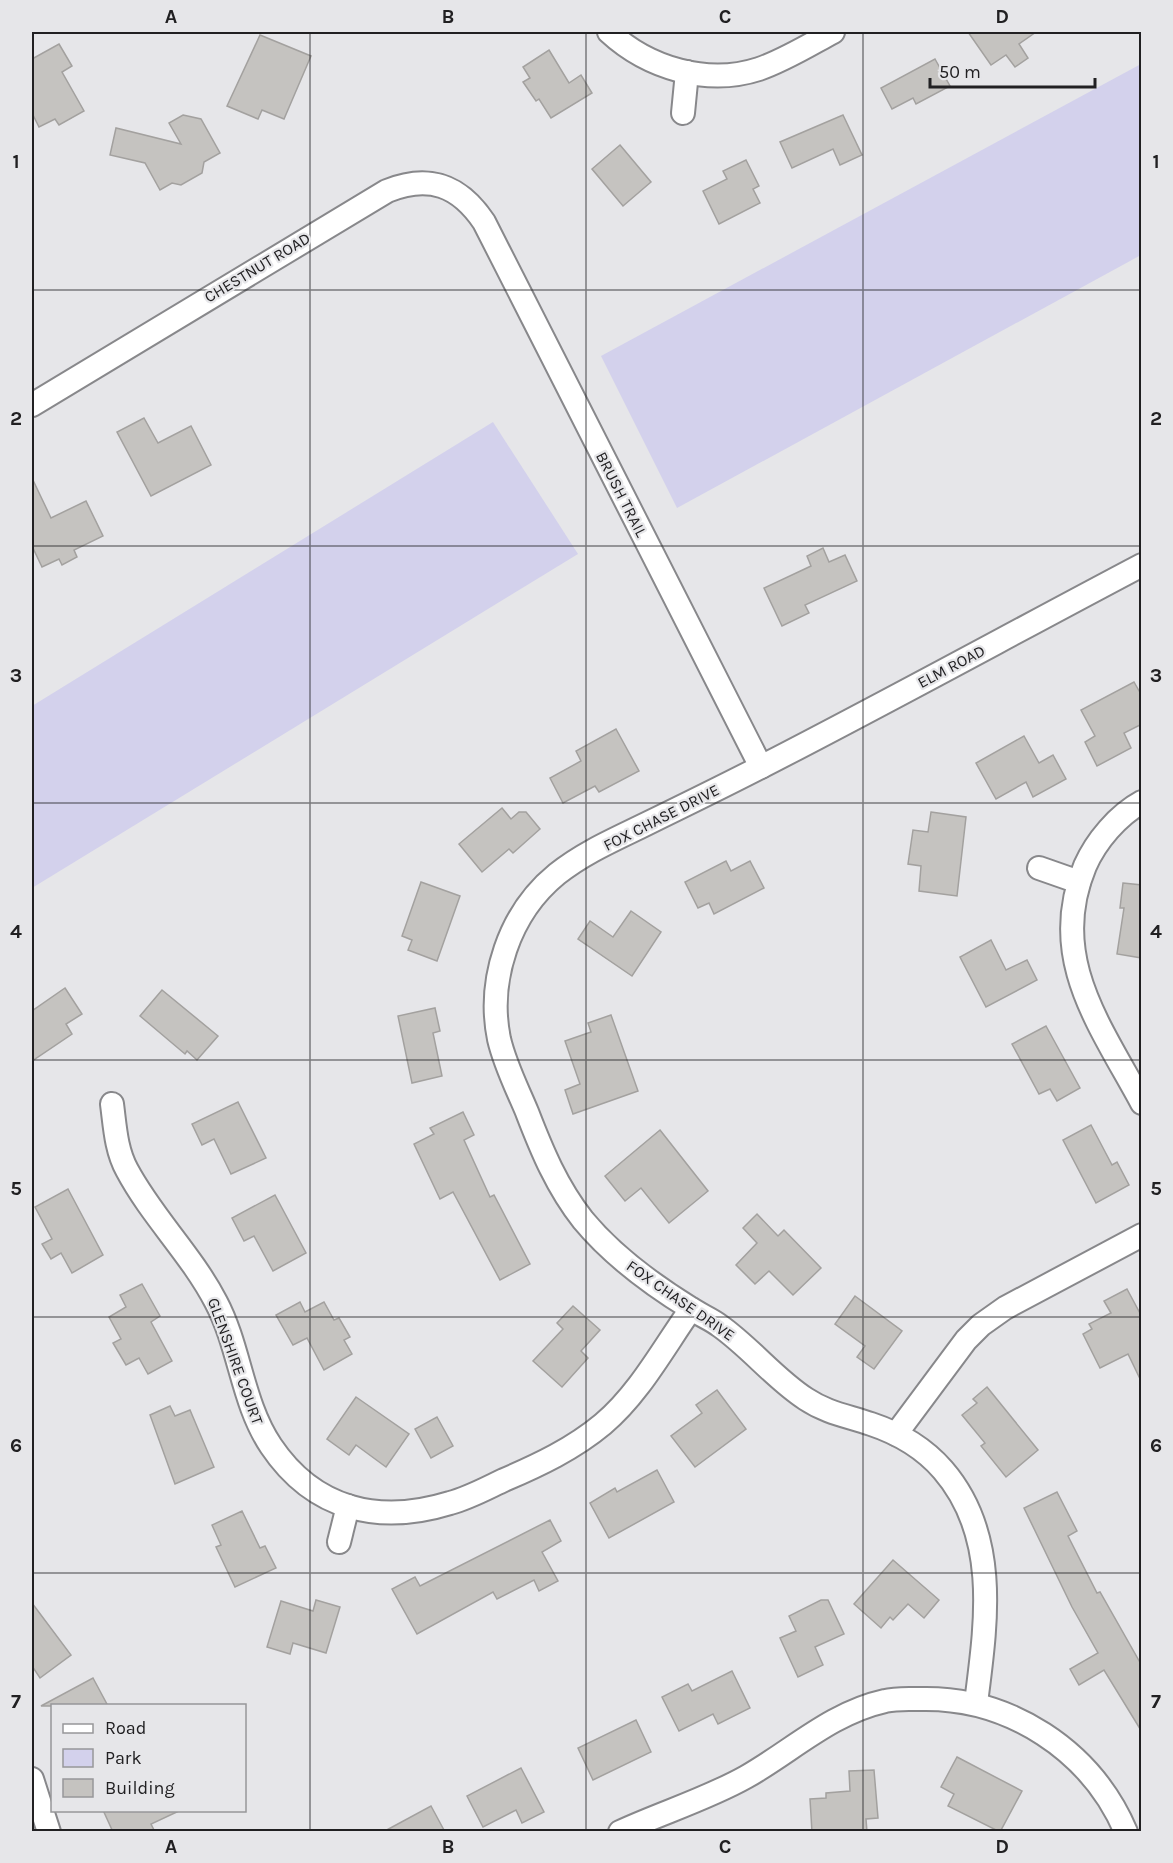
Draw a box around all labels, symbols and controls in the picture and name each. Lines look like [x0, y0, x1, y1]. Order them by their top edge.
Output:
text: A [165, 5, 178, 28]
text: B [442, 5, 454, 28]
text: C [719, 5, 731, 28]
text: D [995, 5, 1009, 28]
scale bar [930, 51, 1095, 89]
text: 50 m [939, 61, 981, 83]
text: 1 [12, 150, 20, 173]
text: 1 [1152, 150, 1160, 173]
street label: CHESTNUT ROAD [201, 228, 314, 307]
text: 2 [10, 407, 22, 430]
text: 2 [1150, 407, 1162, 430]
street label: BRUSH TRAIL [592, 448, 651, 541]
street label: ELM ROAD [914, 641, 988, 692]
text: 3 [10, 664, 22, 687]
text: 3 [1150, 664, 1162, 687]
street label: FOX CHASE DRIVE [600, 780, 722, 855]
text: 4 [10, 920, 22, 943]
text: 4 [1150, 920, 1162, 943]
text: 5 [10, 1177, 22, 1200]
text: 5 [1150, 1177, 1162, 1200]
street label: FOX CHASE DRIVE [623, 1256, 738, 1345]
street label: GLENSHIRE COURT [204, 1295, 267, 1427]
text: 6 [10, 1434, 22, 1457]
text: 6 [1150, 1434, 1162, 1457]
text: 7 [11, 1690, 21, 1713]
text: 7 [1151, 1690, 1161, 1713]
legend [51, 1704, 246, 1812]
text: Road [105, 1717, 146, 1739]
text: Park [105, 1747, 142, 1769]
text: Building [105, 1777, 175, 1799]
text: A [165, 1835, 178, 1858]
text: B [442, 1835, 454, 1858]
text: C [719, 1835, 731, 1858]
text: D [995, 1835, 1009, 1858]

